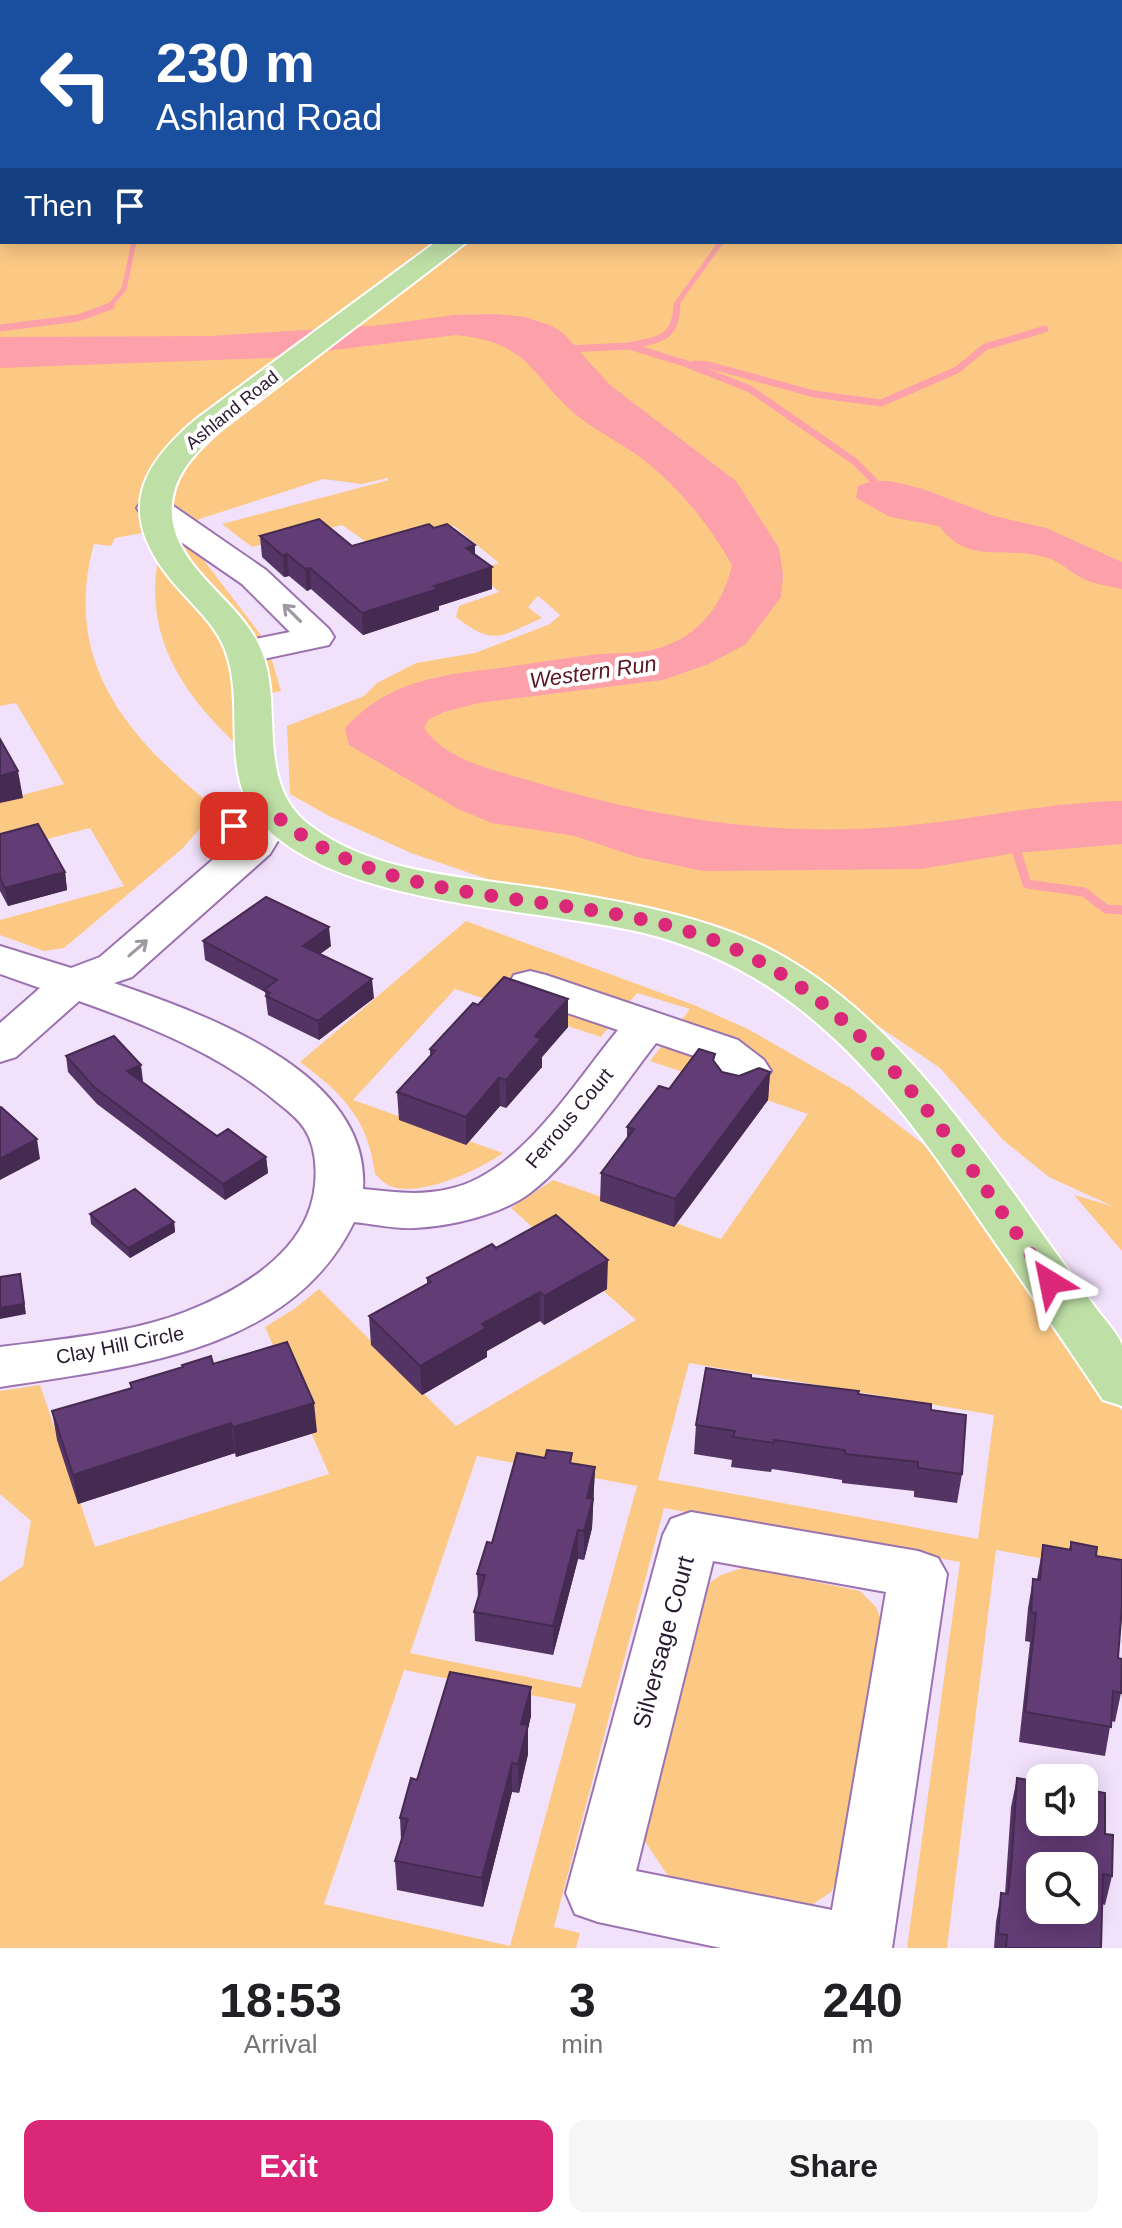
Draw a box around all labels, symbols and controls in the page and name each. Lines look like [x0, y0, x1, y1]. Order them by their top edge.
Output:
text: 230 m [156, 31, 315, 94]
icon: left [24, 32, 128, 136]
text: Ashland Road [156, 97, 382, 138]
icon: arrive [108, 184, 152, 228]
text: Then [24, 189, 92, 222]
street label: Ashland Road [182, 367, 282, 453]
one-way arrow [283, 603, 302, 623]
water label: Western Run [528, 651, 658, 693]
pin [200, 792, 268, 860]
icon: arrive [212, 804, 256, 848]
one-way arrow [128, 939, 148, 957]
street label: Ferrous Court [521, 1063, 617, 1172]
position arrow [1008, 1240, 1092, 1324]
street label: Clay Hill Circle [54, 1322, 186, 1368]
street label: Silversage Court [627, 1553, 699, 1731]
map controls [1026, 1764, 1098, 1924]
button: sound [1026, 1764, 1098, 1836]
button: search [1026, 1852, 1098, 1924]
text: 18:53 [219, 1974, 342, 2027]
text: 3 [569, 1974, 596, 2027]
text: 240 [823, 1974, 903, 2027]
text: Arrival [244, 2029, 318, 2059]
text: min [561, 2029, 603, 2059]
text: m [852, 2029, 873, 2059]
button: Exit [24, 2120, 553, 2212]
button: Share [569, 2120, 1098, 2212]

